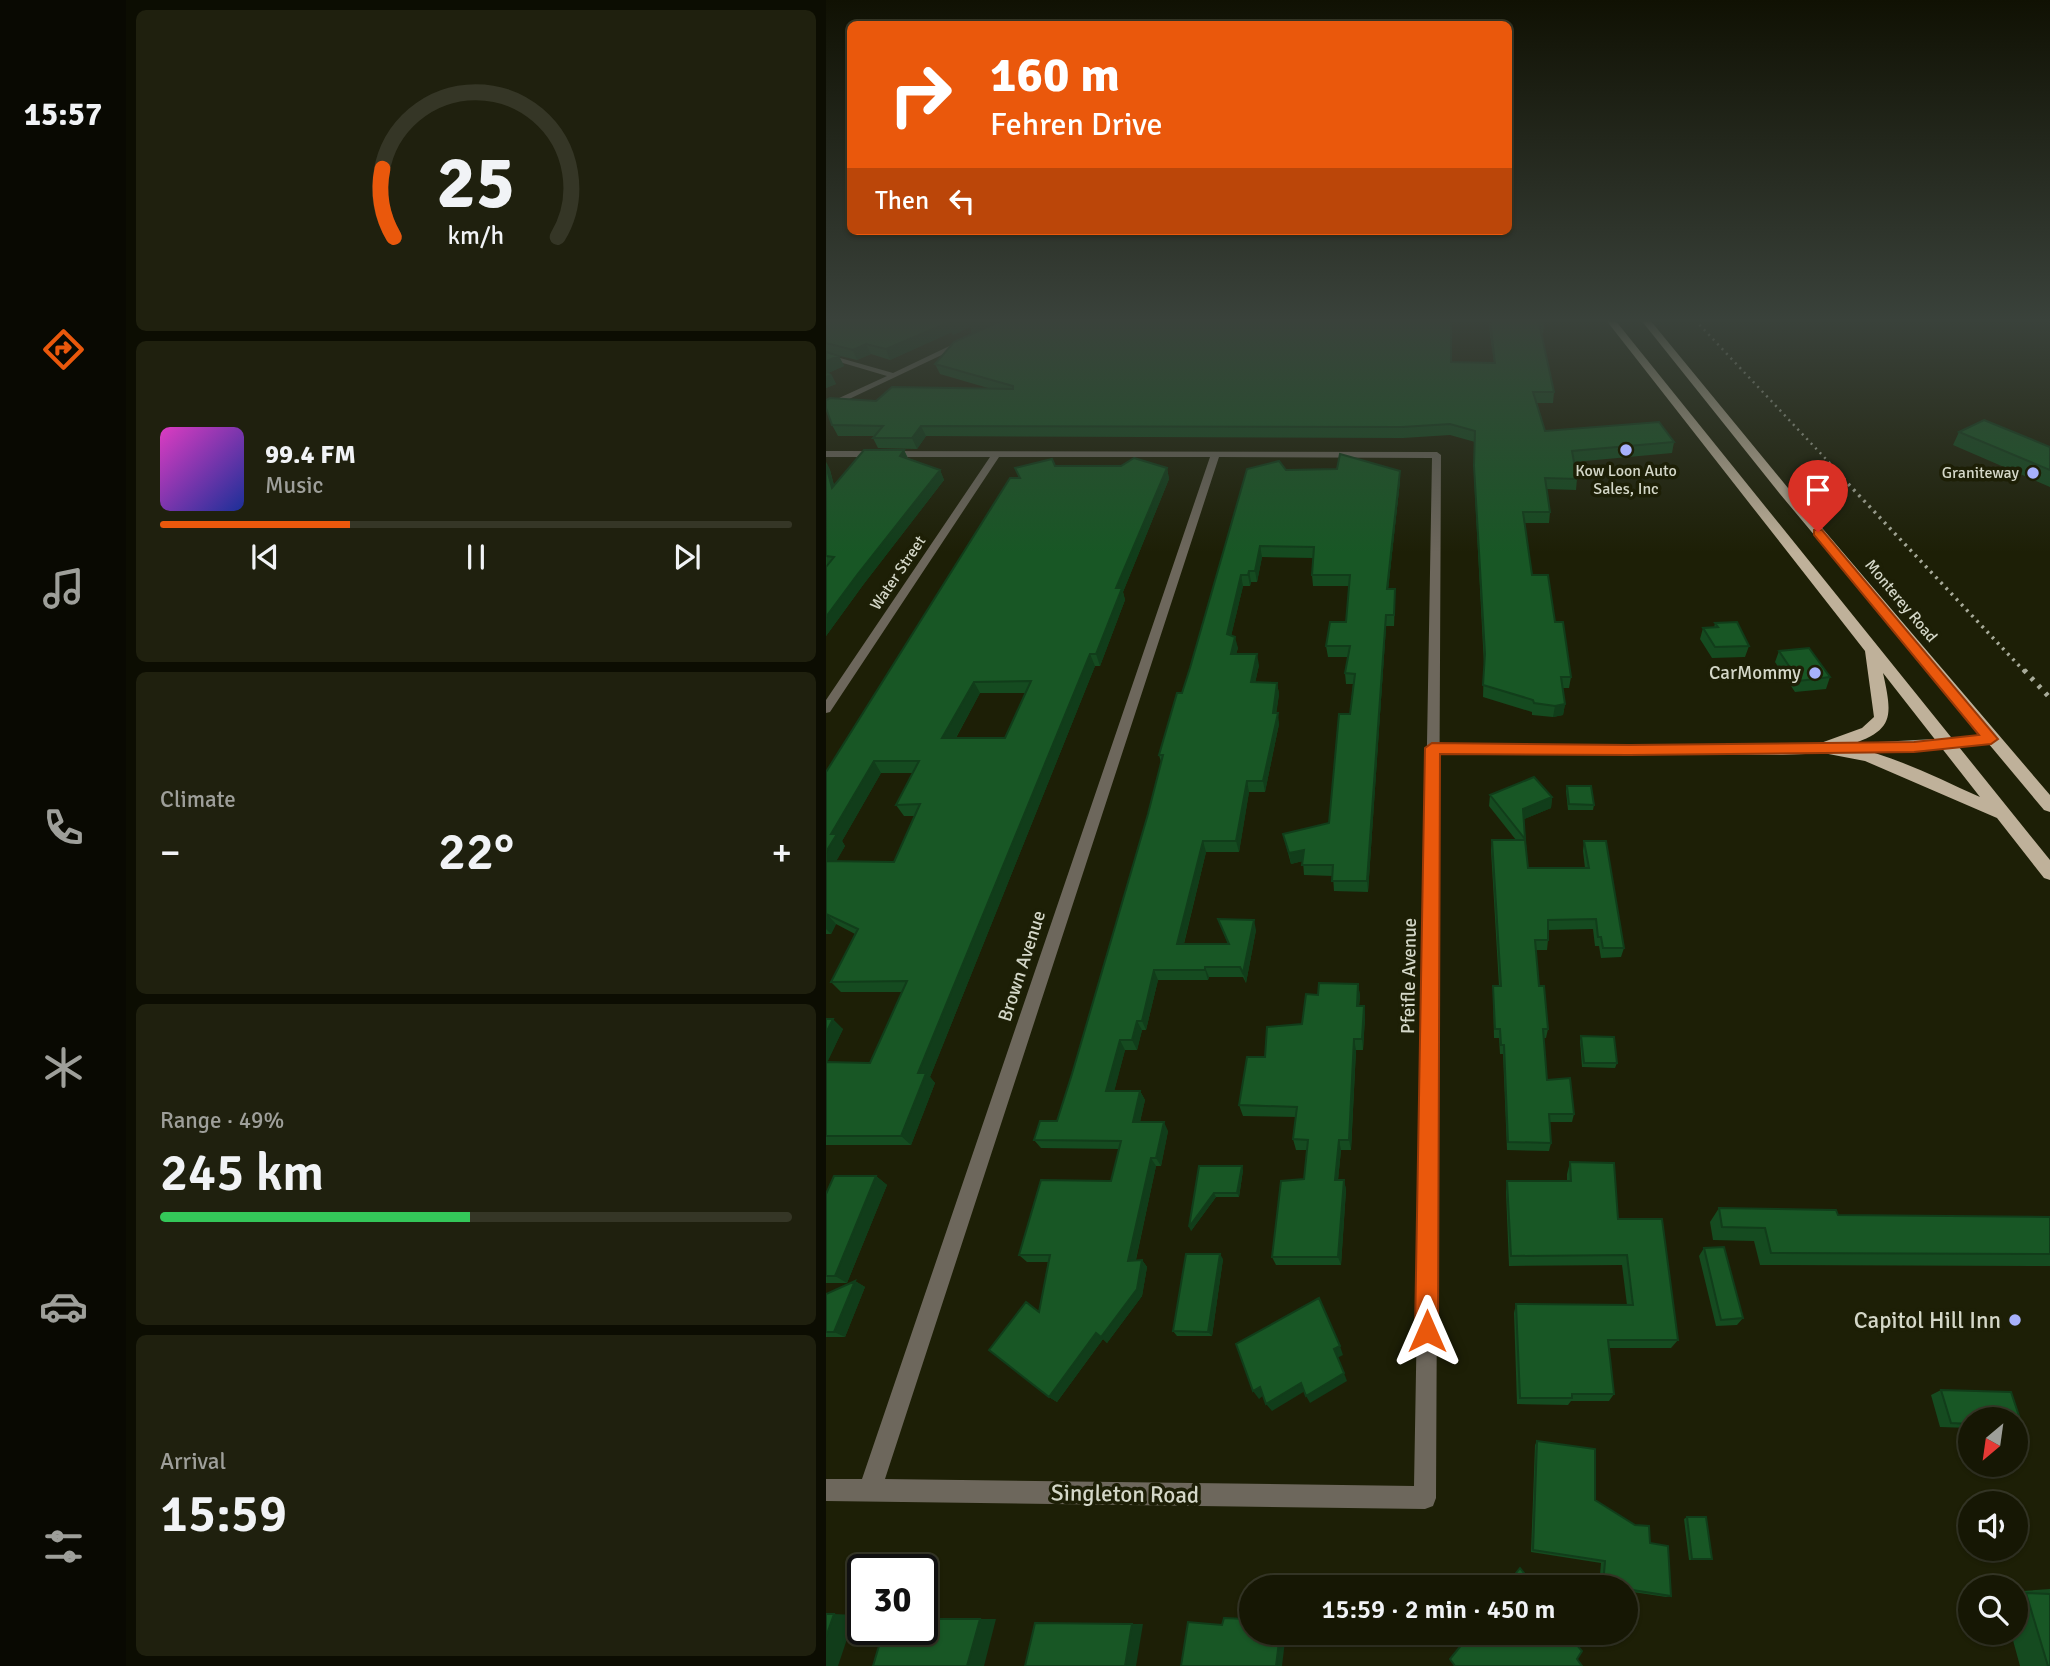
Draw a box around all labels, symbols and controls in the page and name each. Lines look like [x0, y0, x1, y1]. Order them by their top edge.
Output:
text: 160 m [990, 45, 1120, 105]
icon: right [875, 49, 966, 140]
text: 15:57 [24, 95, 102, 134]
text: Fehren Drive [990, 105, 1162, 144]
text: 25 [437, 139, 515, 228]
icon: left [943, 182, 981, 220]
text: Then [875, 185, 929, 217]
text: km/h [448, 219, 504, 250]
icon: directions [39, 325, 88, 374]
text: 99.4 FM [265, 439, 356, 471]
marker: Kow Loon Auto Sales, Inc [1618, 442, 1634, 458]
pin [1788, 460, 1848, 532]
place label: Kow Loon Auto Sales, Inc [1575, 461, 1677, 499]
place label: Graniteway [1942, 463, 2020, 483]
marker: Graniteway [2025, 465, 2041, 481]
text: Music [265, 471, 323, 500]
icon: arrive [1799, 471, 1837, 509]
street label: Water Street [866, 532, 930, 614]
icon: previous [246, 538, 284, 576]
icon: pause [457, 538, 495, 576]
icon: next [668, 538, 706, 576]
street label: Monterey Road [1861, 555, 1941, 647]
icon: music [39, 564, 88, 613]
place label: CarMommy [1709, 661, 1801, 685]
marker: CarMommy [1807, 665, 1823, 681]
text: Climate [160, 785, 236, 814]
icon: phone [39, 803, 88, 852]
text: 22° [438, 820, 514, 884]
text: − [160, 829, 181, 876]
text: + [771, 829, 792, 876]
street label: Brown Avenue [993, 907, 1051, 1025]
street label: Pfeifle Avenue [1396, 918, 1422, 1034]
icon: climate [39, 1043, 88, 1092]
text: Range · 49% [160, 1106, 284, 1135]
text: 245 km [160, 1141, 324, 1205]
icon: car [39, 1282, 88, 1331]
position arrow [1390, 1294, 1464, 1368]
place label: Capitol Hill Inn [1854, 1306, 2001, 1335]
marker: Capitol Hill Inn [2007, 1312, 2023, 1328]
north arrow [1958, 1407, 2028, 1477]
map controls [1958, 1407, 2028, 1645]
text: Arrival [160, 1447, 226, 1476]
street label: Singleton Road [1051, 1478, 1199, 1510]
text: 15:59 [160, 1482, 287, 1546]
button: sound [1958, 1491, 2028, 1561]
icon: filters [39, 1522, 88, 1571]
speed limit sign: 30 [847, 1554, 938, 1645]
button: search [1958, 1575, 2028, 1645]
text: 15:59 · 2 min · 450 m [1322, 1594, 1555, 1626]

